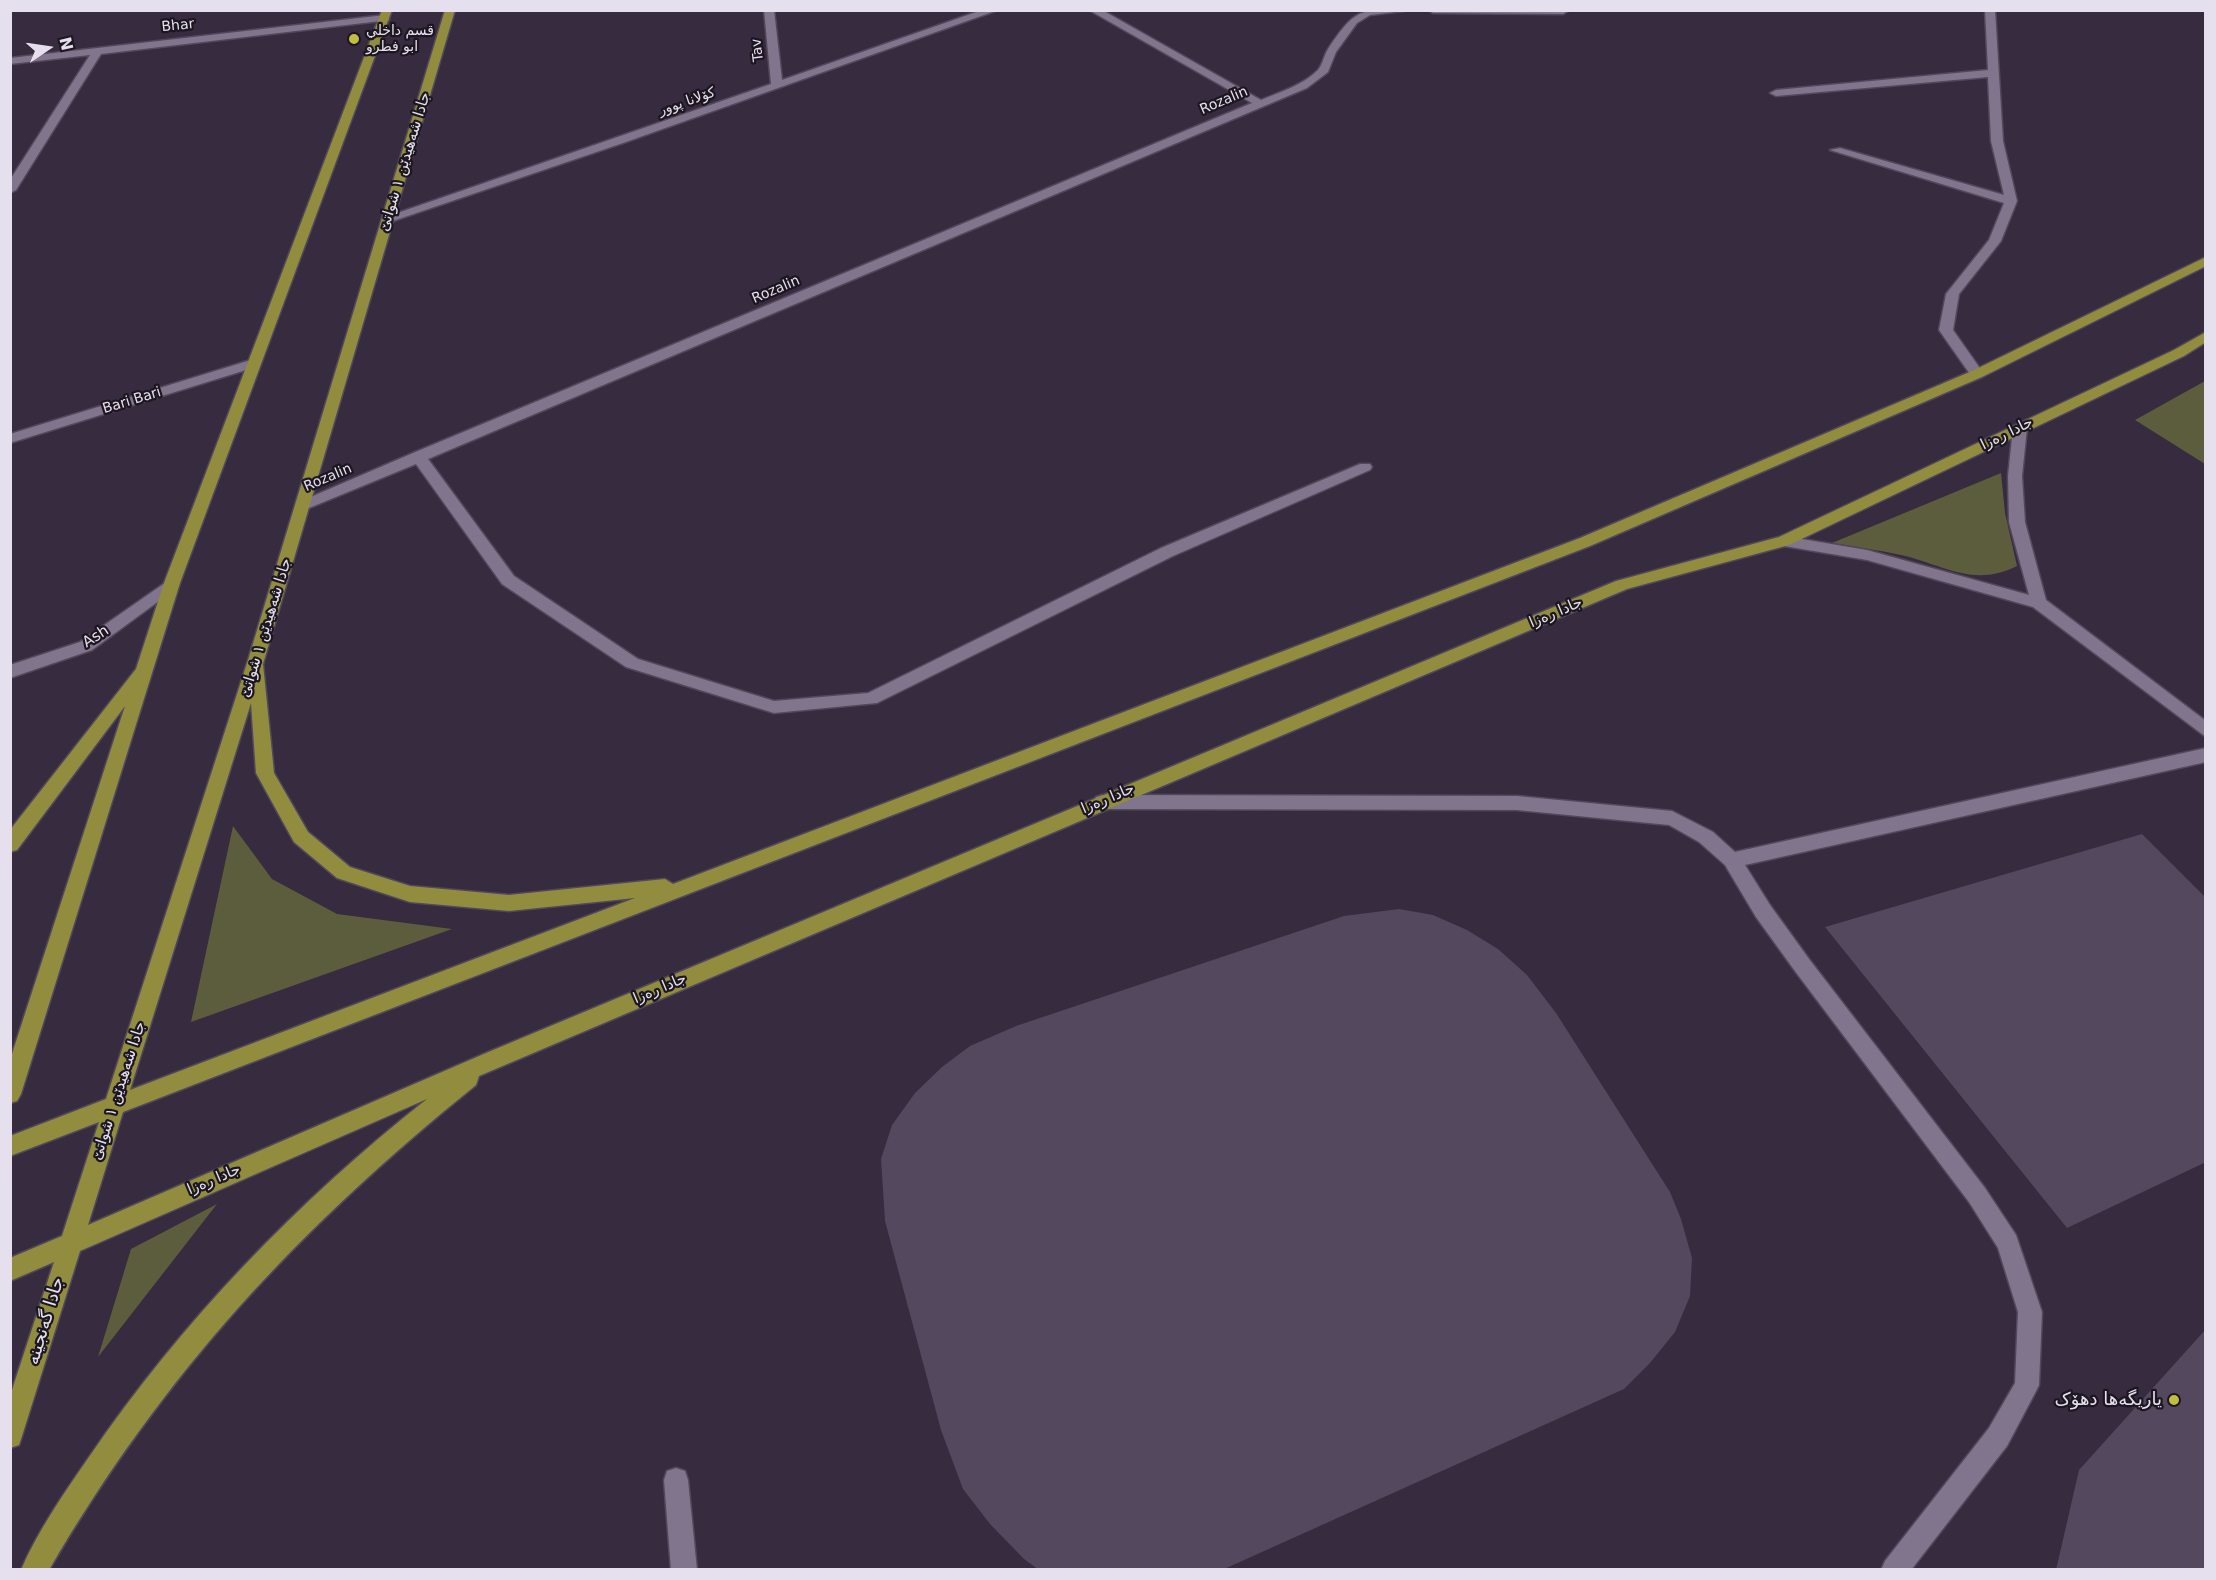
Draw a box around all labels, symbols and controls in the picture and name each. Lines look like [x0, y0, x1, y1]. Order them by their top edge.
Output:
street label: Bhar [161, 16, 195, 36]
north arrow [18, 18, 78, 78]
place label: قسم داخلي ابو فطرو [366, 23, 434, 56]
marker: قسم داخلي ابو فطرو [347, 32, 361, 46]
text: N [55, 35, 77, 52]
street label: Tav [748, 38, 768, 62]
street label: Rozalin [1198, 83, 1250, 119]
street label: کۆلانا پوور [656, 84, 718, 120]
street label: جادا شەهیدێن ١ شواتێ [375, 90, 435, 234]
street label: Rozalin [750, 272, 802, 308]
street label: Bari Bari [101, 384, 163, 418]
street label: جادا ره‌زا [1978, 414, 2036, 454]
street label: Rozalin [302, 460, 354, 496]
street label: جادا شەهیدێن ١ شواتێ [236, 556, 296, 700]
street label: جادا ره‌زا [1527, 594, 1585, 632]
street label: Ash [80, 622, 112, 652]
street label: جادا ره‌زا [1079, 780, 1137, 818]
street label: جادا ره‌زا [631, 970, 689, 1008]
street label: جادا شەهیدێن ١ شواتێ [88, 1019, 150, 1163]
street label: جادا ره‌زا [185, 1161, 243, 1199]
street label: جادا گەنجینە [22, 1274, 70, 1368]
place label: یاریگەھا دھۆک [2055, 1389, 2162, 1411]
marker: یاریگەھا دھۆک [2167, 1393, 2181, 1407]

